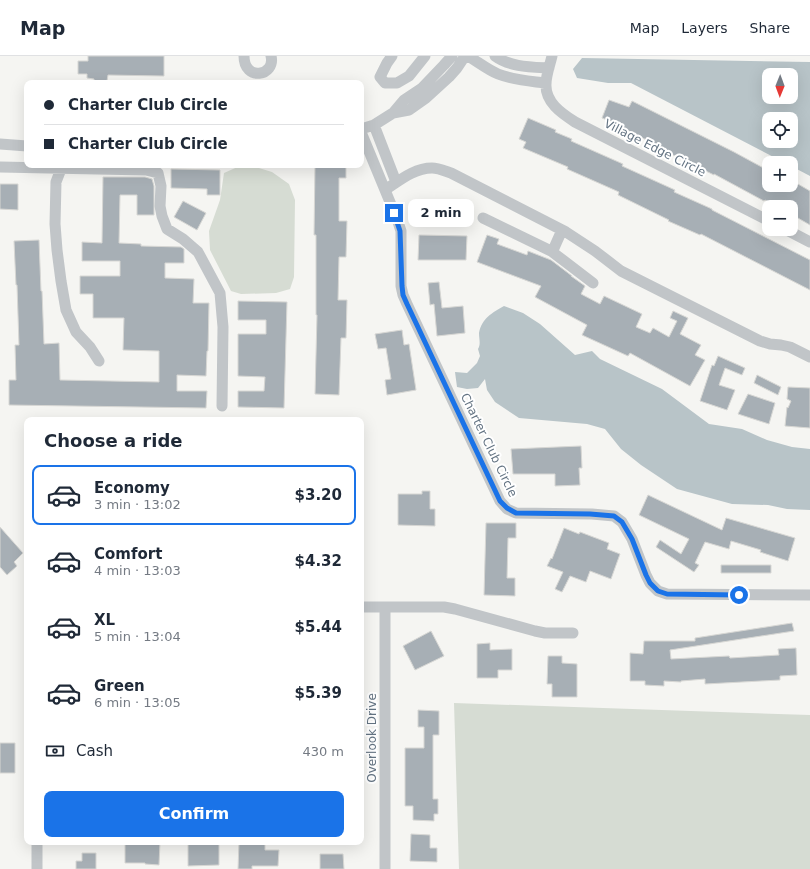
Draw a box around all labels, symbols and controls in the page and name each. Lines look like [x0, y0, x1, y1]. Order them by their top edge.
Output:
text: Map [20, 17, 65, 39]
text: Map [630, 20, 659, 36]
text: Layers [681, 20, 728, 36]
text: Share [750, 20, 790, 36]
north arrow [762, 68, 798, 104]
map controls [762, 68, 798, 236]
text: Charter Club Circle [68, 96, 228, 114]
button: locate [762, 112, 798, 148]
street label: Village Edge Circle [602, 116, 708, 180]
text: Charter Club Circle [68, 135, 228, 153]
button: + [762, 156, 798, 192]
callout: 2 min [408, 199, 474, 227]
button: − [762, 200, 798, 236]
route end [385, 204, 403, 222]
text: 2 min [421, 205, 461, 220]
street label: Charter Club Circle [458, 391, 520, 499]
text: Choose a ride [44, 430, 183, 451]
icon: car [46, 477, 82, 513]
text: Economy [94, 479, 170, 497]
text: $3.20 [295, 486, 342, 504]
text: 3 min · 13:02 [94, 497, 181, 512]
icon: car [46, 543, 82, 579]
text: Comfort [94, 545, 162, 563]
text: $4.32 [295, 552, 342, 570]
text: 4 min · 13:03 [94, 563, 181, 578]
route start [730, 586, 748, 604]
icon: car [46, 609, 82, 645]
text: XL [94, 611, 115, 629]
text: $5.44 [295, 618, 342, 636]
text: 5 min · 13:04 [94, 629, 181, 644]
icon: car [46, 675, 82, 711]
text: Green [94, 677, 145, 695]
text: $5.39 [295, 684, 342, 702]
street label: Overlook Drive [365, 693, 379, 783]
text: 6 min · 13:05 [94, 695, 181, 710]
icon: cash [44, 740, 66, 762]
text: Cash [76, 742, 113, 760]
text: 430 m [302, 744, 344, 759]
button: Confirm [44, 791, 344, 837]

